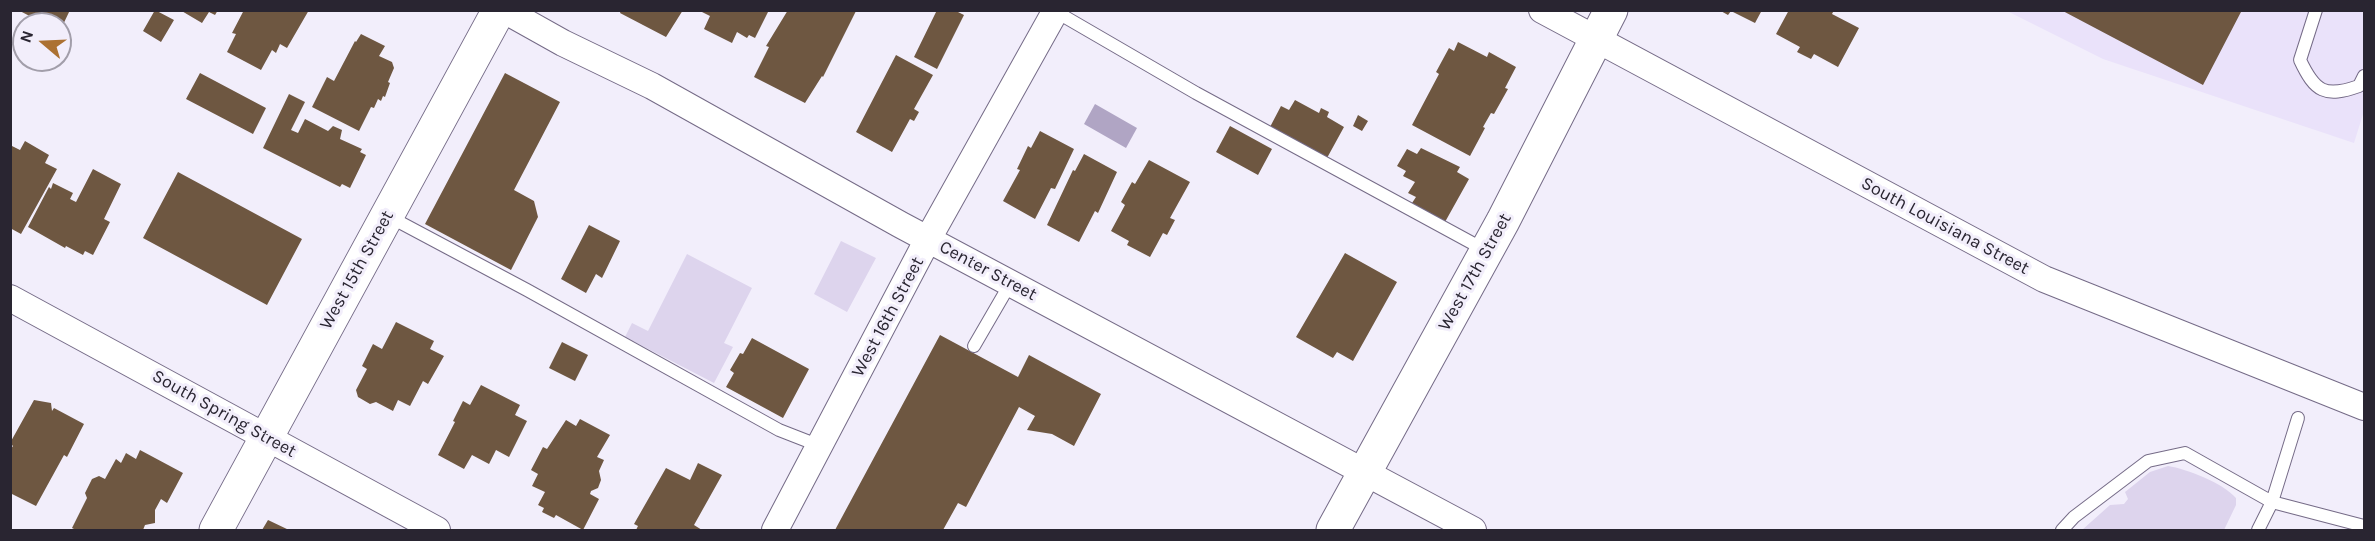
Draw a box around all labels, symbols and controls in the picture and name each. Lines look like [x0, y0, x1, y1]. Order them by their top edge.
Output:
north arrow [12, 12, 72, 72]
text: N [16, 28, 37, 45]
street label: South Louisiana Street [1857, 173, 2033, 279]
street label: West 15th Street [315, 207, 399, 333]
street label: West 17th Street [1434, 209, 1516, 335]
street label: Center Street [936, 236, 1040, 306]
street label: West 16th Street [847, 253, 929, 381]
street label: South Spring Street [148, 365, 300, 463]

